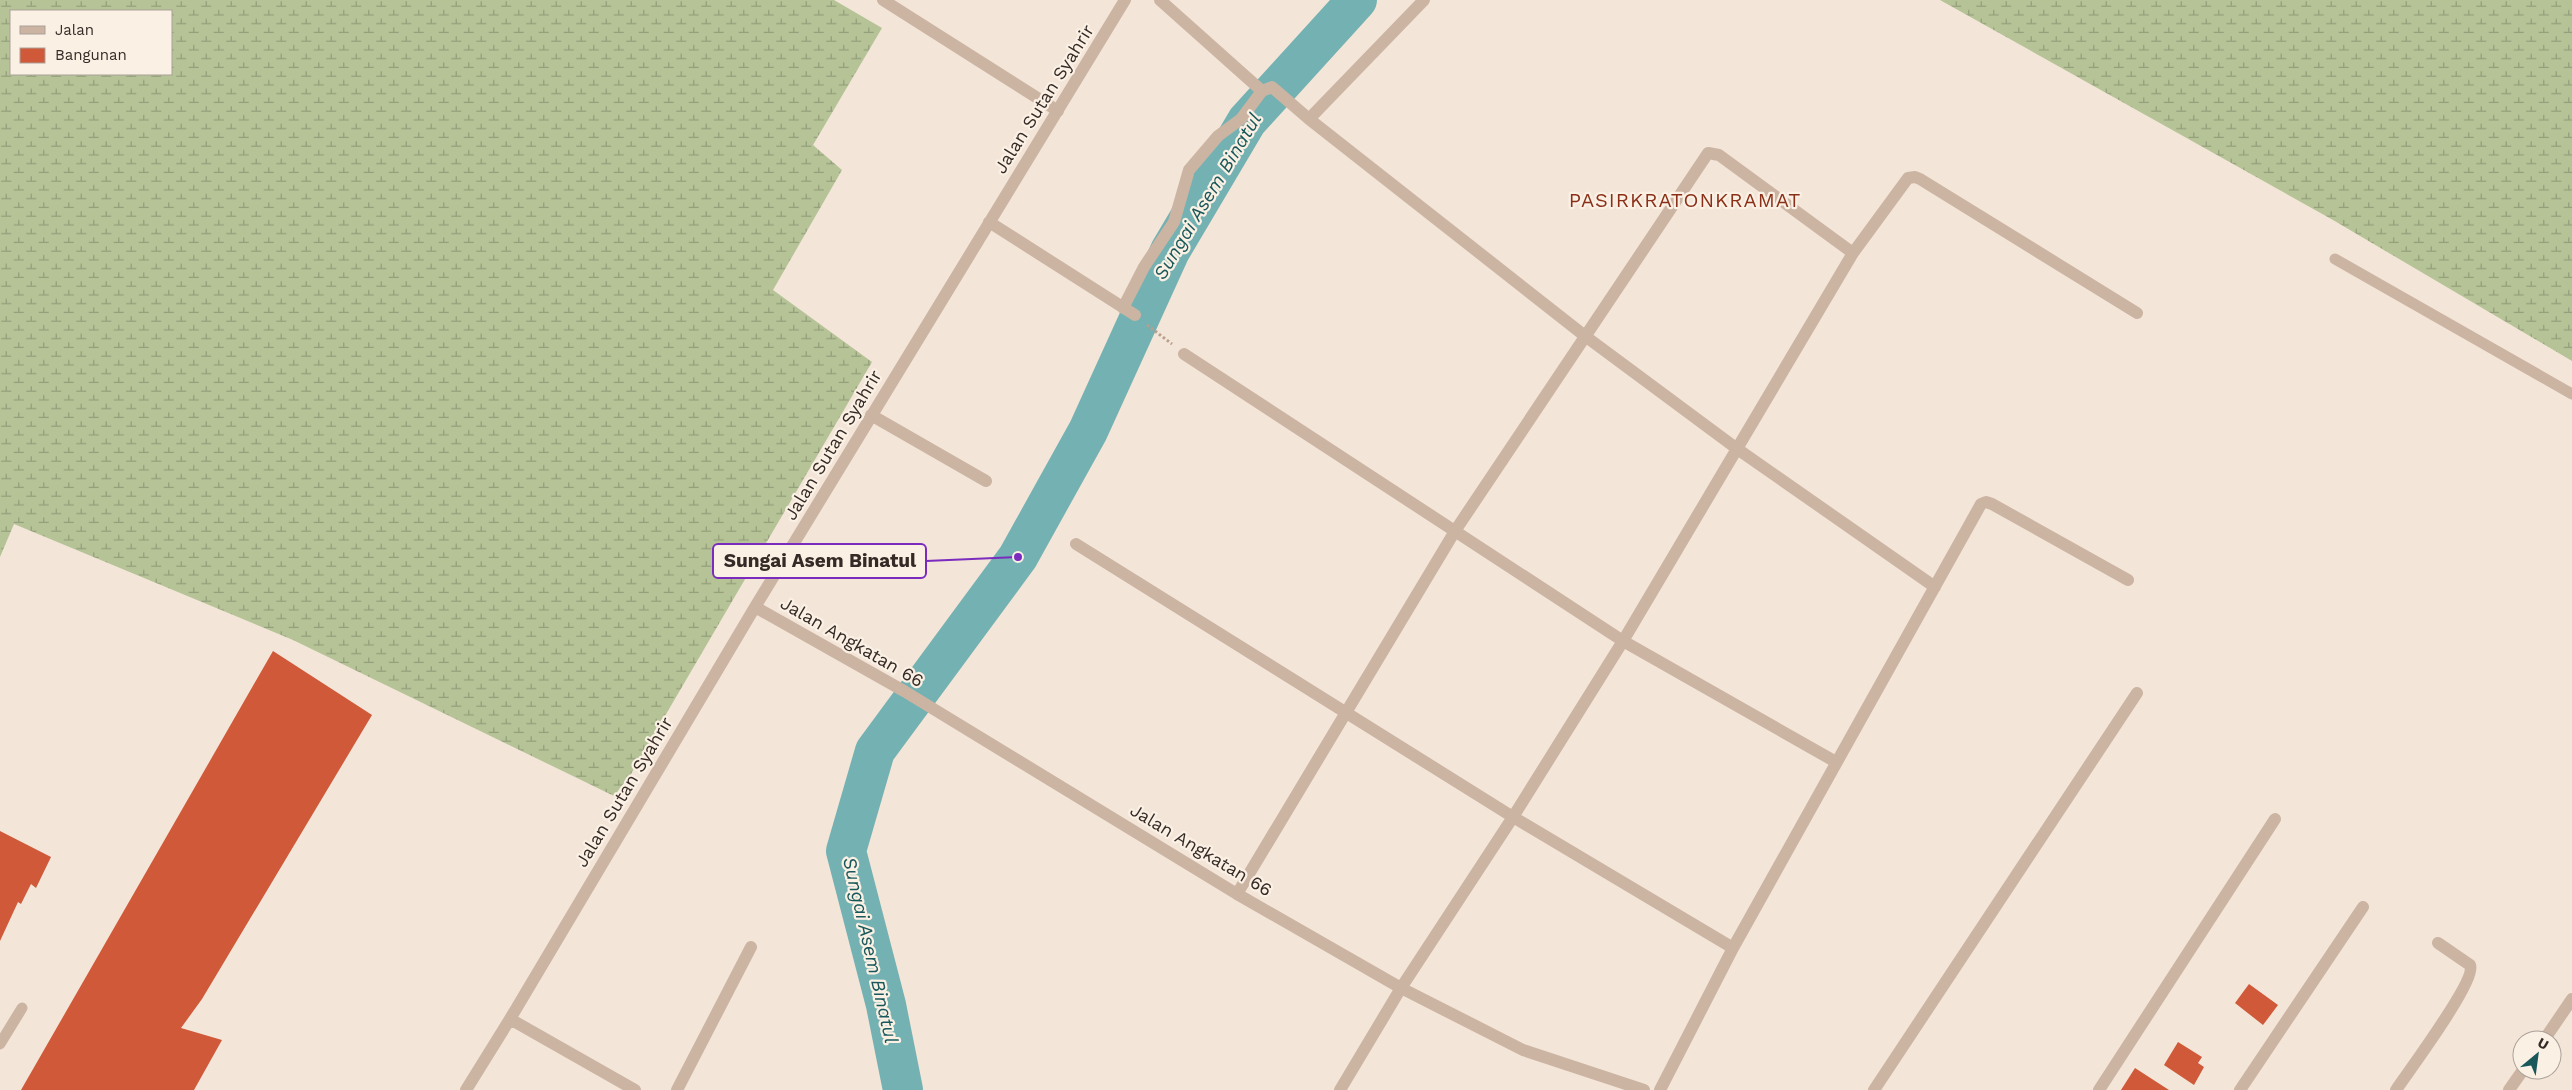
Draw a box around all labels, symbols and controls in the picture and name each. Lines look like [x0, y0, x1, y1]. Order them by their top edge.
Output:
legend [10, 10, 172, 75]
street label: Jalan Sutan Syahrir [989, 20, 1098, 177]
text: Jalan [55, 21, 94, 39]
text: Bangunan [55, 46, 127, 64]
water label: Sungai Asem Binatul [1149, 109, 1266, 284]
district label: PASIRKRATONKRAMAT [1569, 188, 1801, 212]
street label: Jalan Sutan Syahrir [779, 366, 886, 524]
callout: Sungai Asem Binatul [713, 544, 926, 578]
text: Sungai Asem Binatul [724, 549, 917, 572]
street label: Jalan Angkatan 66 [777, 592, 928, 691]
street label: Jalan Sutan Syahrir [570, 713, 677, 871]
street label: Jalan Angkatan 66 [1127, 799, 1276, 900]
water label: Sungai Asem Binatul [838, 855, 903, 1046]
north arrow [2512, 1030, 2562, 1080]
text: U [2535, 1034, 2552, 1053]

